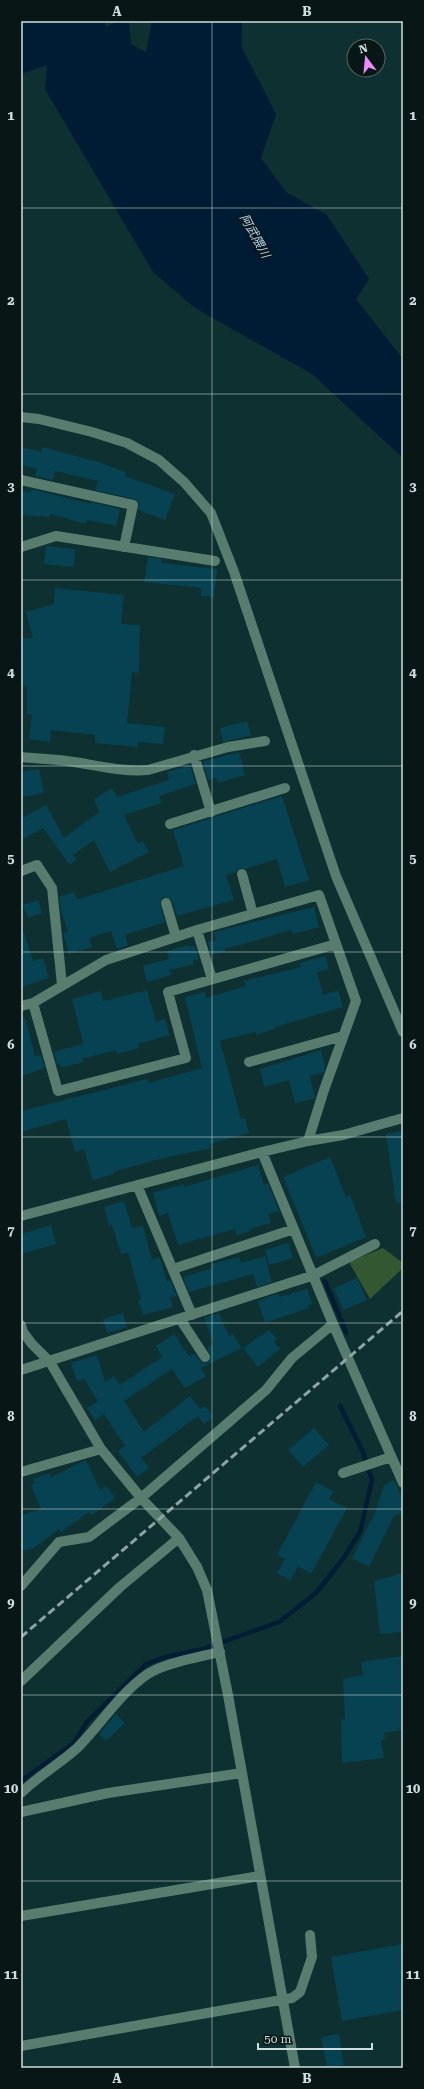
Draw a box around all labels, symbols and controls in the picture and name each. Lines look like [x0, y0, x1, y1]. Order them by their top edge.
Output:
text: A [112, 4, 122, 19]
text: B [302, 4, 312, 19]
north arrow [346, 38, 386, 78]
text: N [358, 41, 370, 56]
text: 1 [7, 108, 15, 123]
text: 1 [409, 108, 417, 123]
water label: 阿武隈川 [237, 212, 274, 262]
text: 2 [7, 293, 15, 308]
text: 2 [409, 293, 417, 308]
text: 3 [7, 479, 15, 494]
text: 3 [409, 479, 417, 494]
text: 4 [7, 665, 15, 680]
text: 4 [409, 665, 417, 680]
text: 5 [7, 851, 15, 866]
text: 5 [409, 851, 417, 866]
text: 6 [7, 1037, 15, 1052]
text: 6 [409, 1037, 417, 1052]
text: 7 [7, 1223, 15, 1238]
text: 7 [409, 1223, 417, 1238]
text: 8 [7, 1409, 15, 1424]
text: 8 [409, 1409, 417, 1424]
text: 9 [7, 1595, 15, 1610]
text: 9 [409, 1595, 417, 1610]
text: 10 [4, 1781, 18, 1796]
text: 10 [406, 1781, 420, 1796]
text: 11 [4, 1967, 18, 1982]
text: 11 [406, 1967, 420, 1982]
scale bar [258, 2025, 372, 2051]
text: 50 m [264, 2032, 291, 2046]
text: A [112, 2071, 122, 2086]
text: B [302, 2071, 312, 2086]

